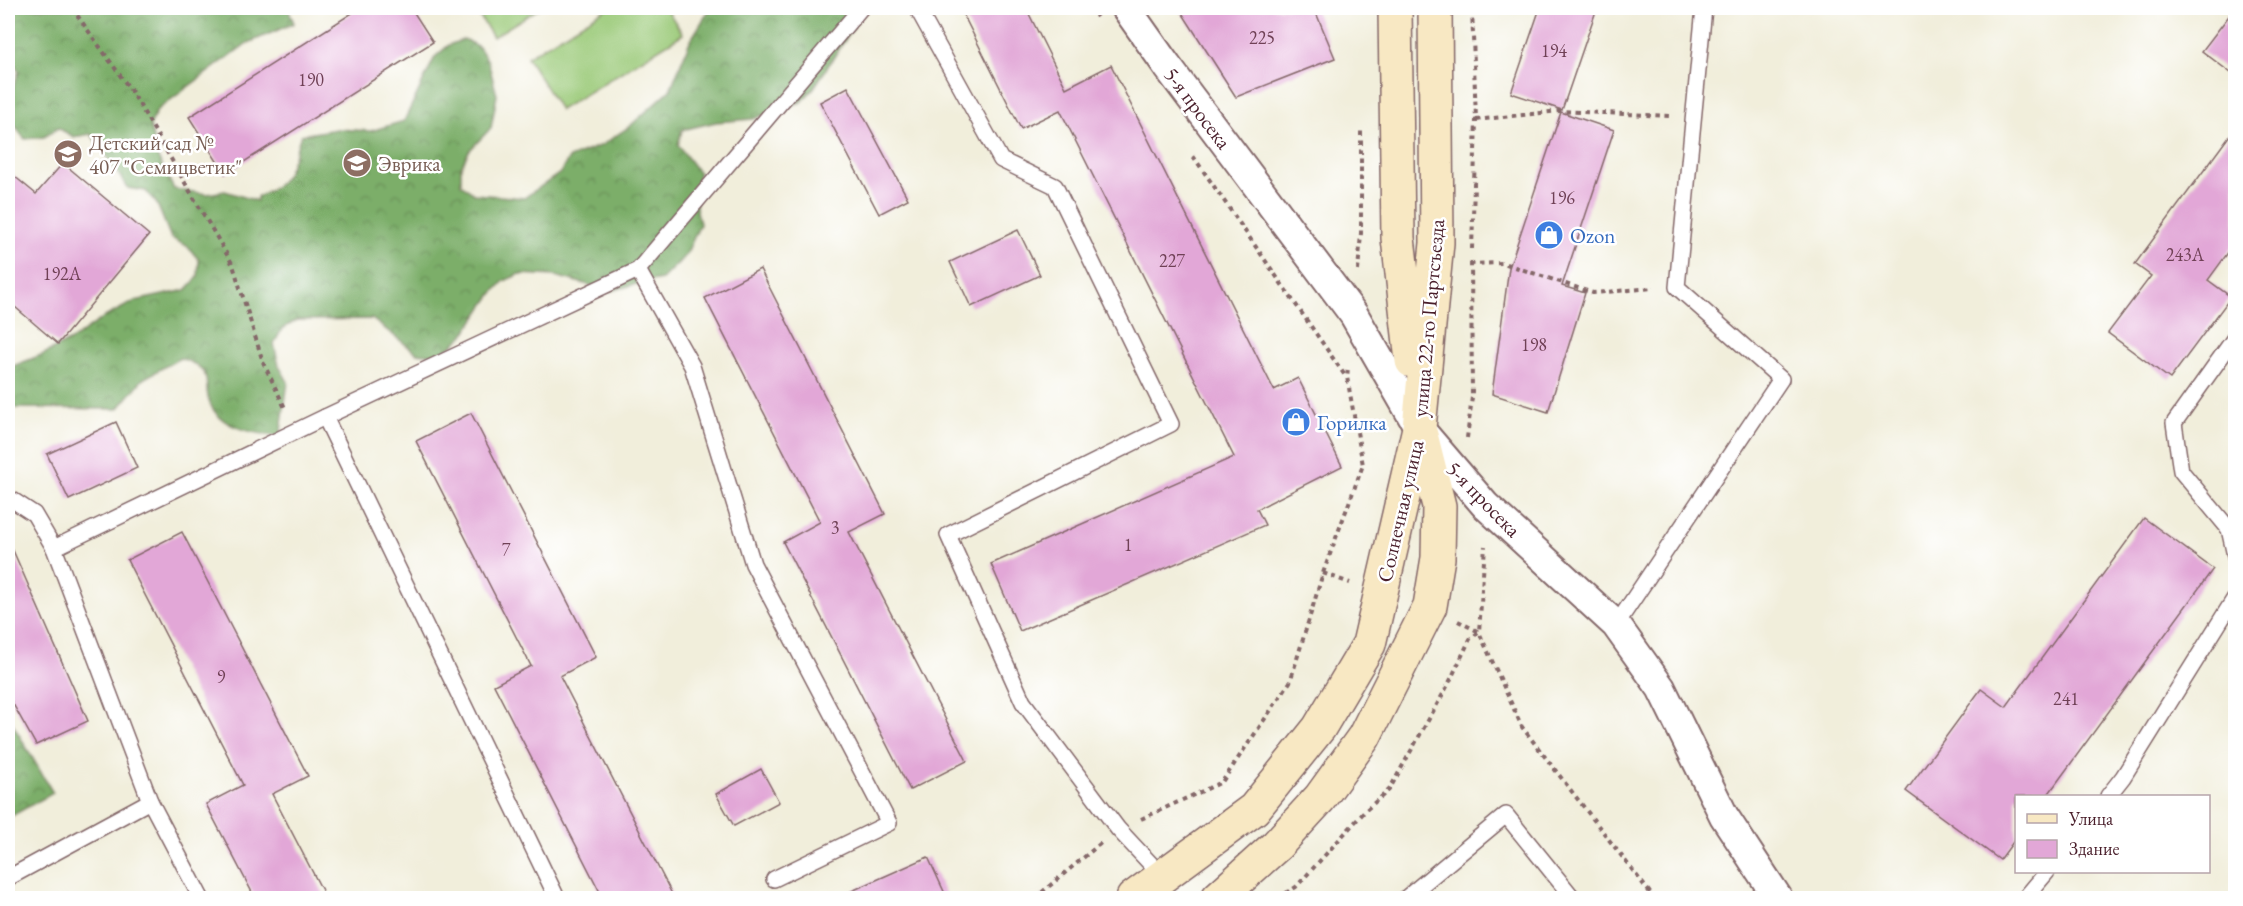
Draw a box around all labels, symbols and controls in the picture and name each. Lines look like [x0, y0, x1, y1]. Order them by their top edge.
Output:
house number: 225 [1249, 26, 1275, 49]
house number: 194 [1541, 39, 1567, 62]
street label: 5-я просека [1158, 62, 1238, 155]
house number: 190 [298, 68, 324, 91]
place label: Детский сад № 407 "Семицветик" [89, 129, 242, 180]
school or university icon: Детский сад № 407 "Семицветик" [52, 138, 84, 170]
school or university icon: Эврика [341, 147, 373, 179]
place label: Эврика [378, 150, 441, 177]
house number: 196 [1549, 186, 1575, 209]
street label: улица 22-го Партсъезда [1406, 217, 1450, 418]
shop icon: Ozon [1533, 219, 1565, 251]
place label: Ozon [1570, 222, 1615, 249]
house number: 243А [2166, 243, 2205, 266]
house number: 227 [1159, 249, 1185, 272]
house number: 192А [43, 262, 82, 285]
house number: 198 [1521, 333, 1547, 356]
shop icon: Горилка [1280, 406, 1312, 438]
place label: Горилка [1317, 409, 1387, 436]
street label: Солнечная улица [1370, 437, 1430, 585]
street label: 5-я просека [1441, 455, 1527, 543]
house number: 3 [831, 516, 839, 539]
house number: 1 [1124, 533, 1132, 556]
house number: 7 [502, 538, 511, 561]
house number: 9 [217, 665, 226, 688]
house number: 241 [2053, 687, 2079, 710]
legend [2015, 795, 2210, 873]
text: Улица [2068, 807, 2114, 830]
text: Здание [2069, 837, 2119, 860]

